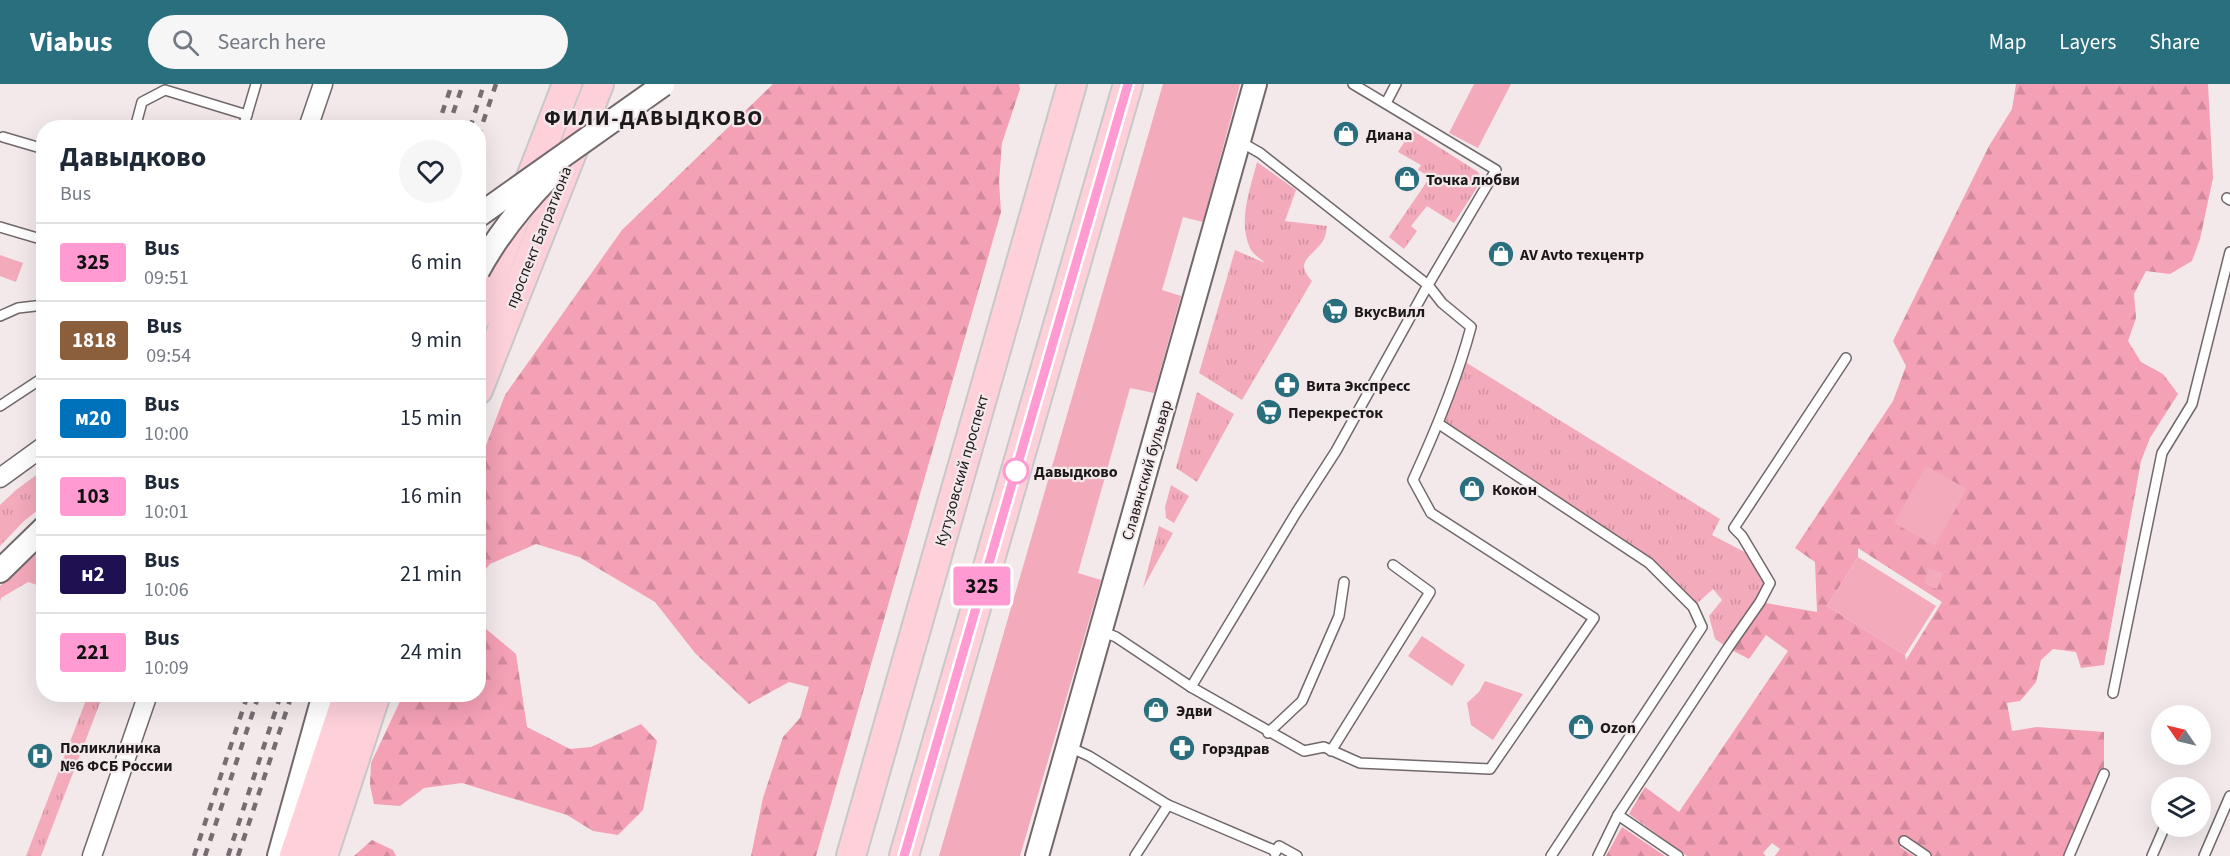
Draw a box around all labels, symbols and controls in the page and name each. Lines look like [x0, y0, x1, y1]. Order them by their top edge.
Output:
search box [148, 15, 568, 69]
text: Viabus [30, 22, 112, 62]
icon: search [169, 26, 202, 59]
text: Search here [217, 26, 326, 58]
text: Map [1989, 27, 2026, 57]
text: Layers [2059, 27, 2116, 57]
text: Share [2149, 27, 2200, 57]
district label: ФИЛИ-ДАВЫДКОВО [544, 102, 764, 134]
shop icon: Диана [1331, 119, 1361, 149]
place label: Диана [1366, 124, 1413, 146]
text: Давыдково [60, 137, 206, 177]
button: heart [399, 140, 462, 203]
street label: проспект Багратиона [500, 163, 577, 312]
shop icon: Точка любви [1392, 164, 1422, 194]
place label: Точка любви [1426, 169, 1520, 191]
text: Bus [60, 180, 91, 208]
text: Bus [144, 232, 180, 264]
shop icon: AV Avto техцентр [1486, 239, 1516, 269]
place label: AV Avto техцентр [1519, 244, 1644, 266]
text: 6 min [411, 246, 462, 278]
text: 325 [76, 247, 110, 277]
text: 09:51 [144, 264, 189, 292]
supermarket icon: ВкусВилл [1320, 296, 1350, 326]
place label: ВкусВилл [1354, 301, 1425, 323]
text: Bus [146, 310, 182, 342]
text: 9 min [411, 324, 462, 356]
text: 1818 [72, 325, 116, 355]
text: 09:54 [146, 342, 191, 370]
pharmacy icon: Вита Экспресс [1272, 370, 1302, 400]
place label: Вита Экспресс [1306, 375, 1411, 397]
text: Bus [144, 388, 180, 420]
street label: Кутузовский проспект [930, 392, 994, 549]
supermarket icon: Перекресток [1254, 397, 1284, 427]
street label: Славянский бульвар [1116, 398, 1178, 543]
text: 15 min [400, 402, 462, 434]
place label: Перекресток [1288, 402, 1383, 424]
text: м20 [75, 403, 111, 433]
text: 10:00 [144, 420, 189, 448]
marker: Давыдково [1003, 458, 1029, 484]
place label: Давыдково [1034, 461, 1118, 483]
text: Bus [144, 466, 180, 498]
shop icon: Кокон [1457, 474, 1487, 504]
place label: Кокон [1492, 479, 1537, 501]
text: 16 min [400, 480, 462, 512]
text: 103 [76, 481, 110, 511]
text: 10:01 [144, 498, 189, 526]
text: Bus [144, 544, 180, 576]
text: 21 min [400, 558, 462, 590]
text: н2 [81, 559, 105, 589]
line badge: 325 [948, 566, 1016, 606]
text: 325 [965, 571, 999, 601]
text: 10:06 [144, 576, 189, 604]
text: Bus [144, 622, 180, 654]
text: 24 min [400, 636, 462, 668]
text: 221 [76, 637, 110, 667]
text: 10:09 [144, 654, 189, 682]
shop icon: Эдви [1141, 695, 1171, 725]
place label: Эдви [1176, 700, 1212, 722]
north arrow [2151, 705, 2211, 765]
map controls [2151, 705, 2211, 837]
shop icon: Ozon [1566, 712, 1596, 742]
place label: Ozon [1600, 717, 1636, 739]
pharmacy icon: Горздрав [1167, 733, 1197, 763]
place label: Поликлиника №6 ФСБ России [60, 737, 173, 777]
place label: Горздрав [1202, 738, 1270, 760]
hospital icon: Поликлиника №6 ФСБ России [25, 741, 55, 771]
button: layers [2151, 777, 2211, 837]

